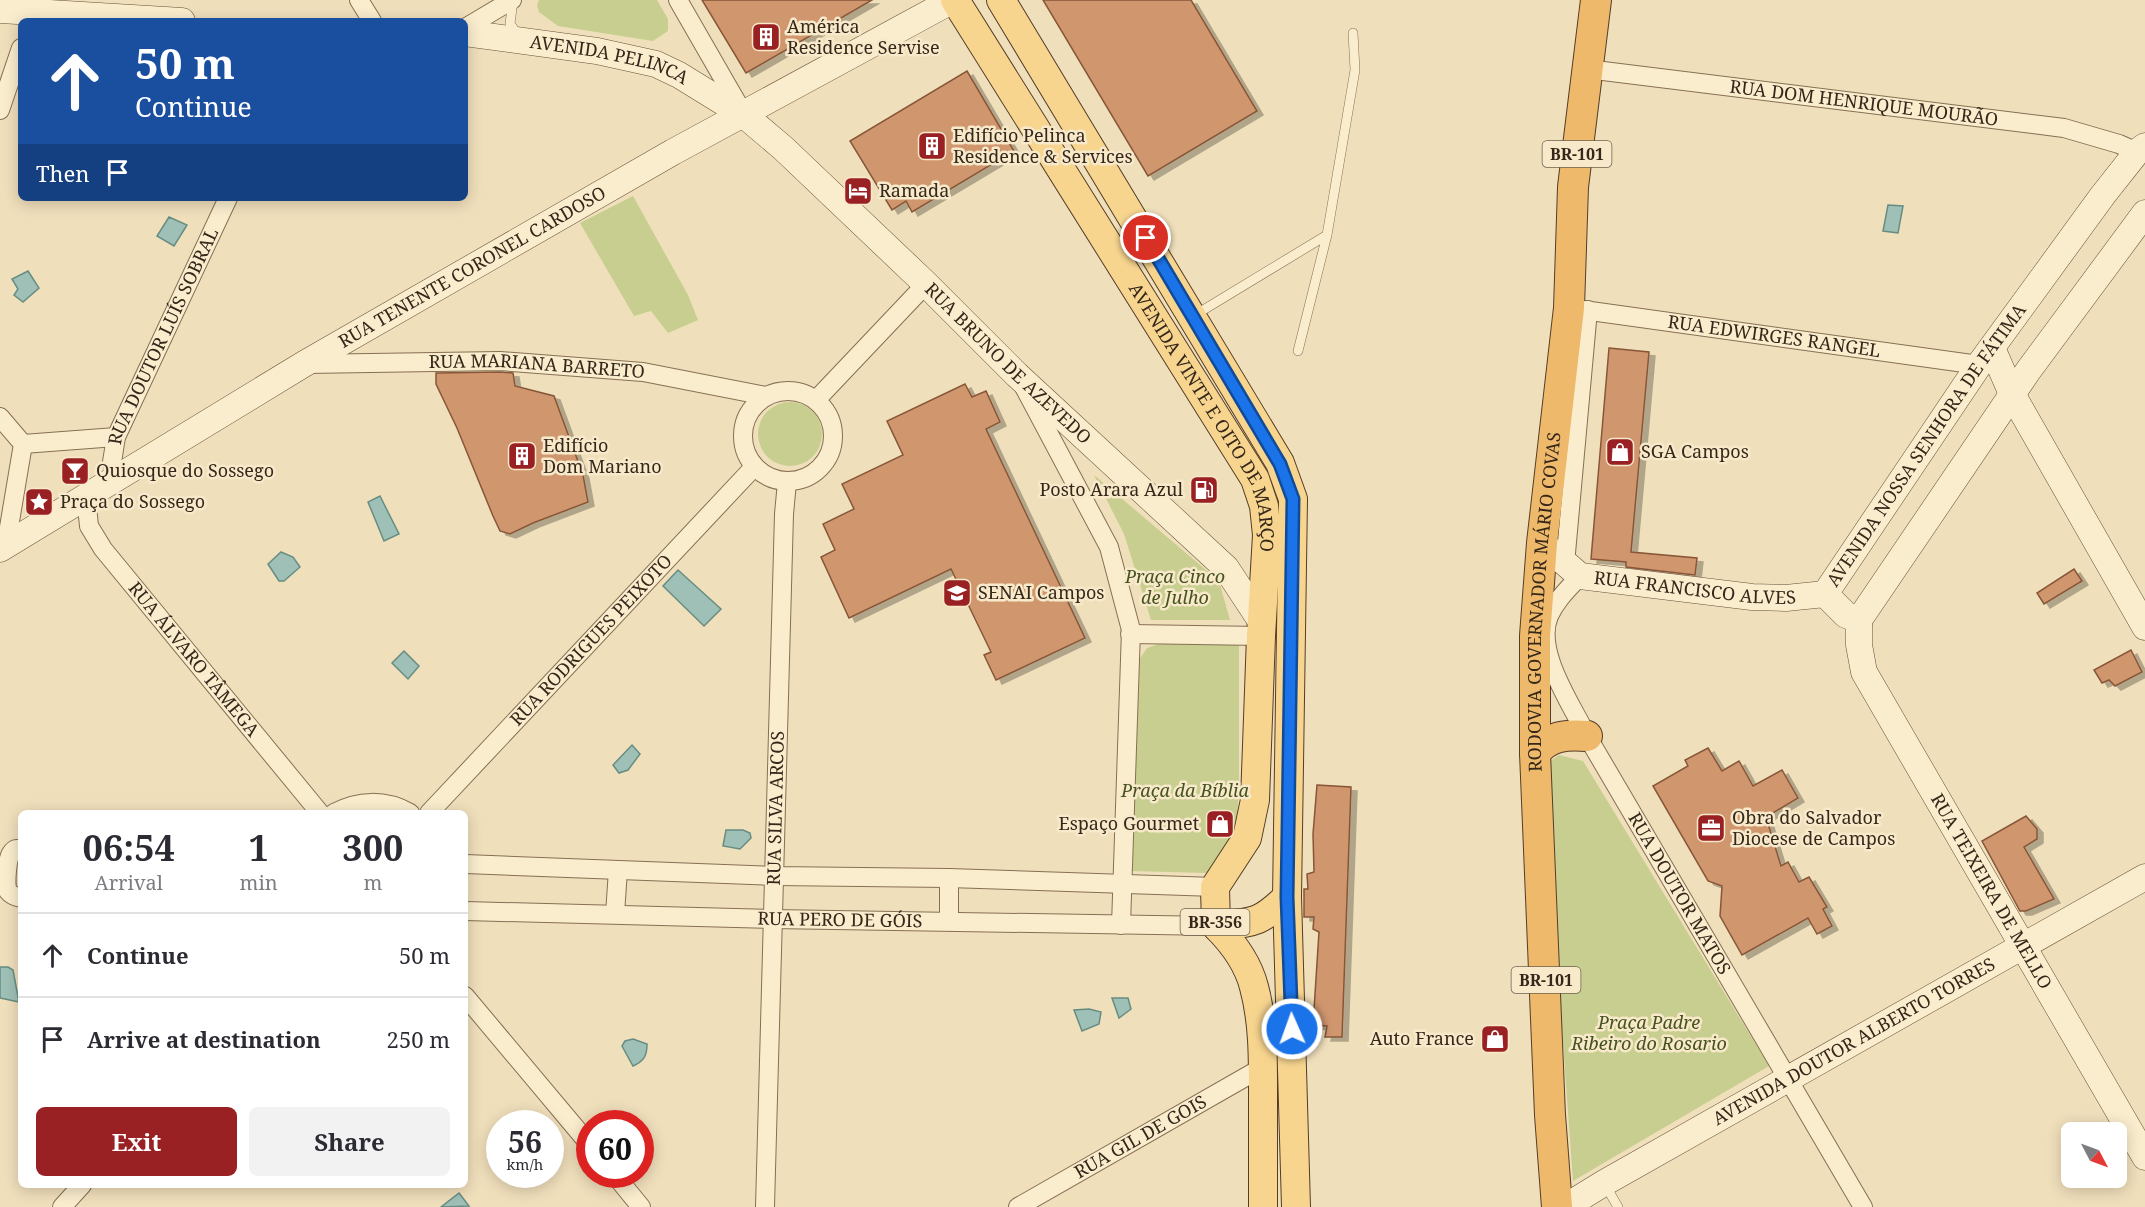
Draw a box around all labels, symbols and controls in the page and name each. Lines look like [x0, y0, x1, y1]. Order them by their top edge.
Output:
place label: América Residence Servise [787, 14, 940, 59]
building icon: América Residence Servise [750, 21, 782, 53]
street label: AVENIDA PELINCA [529, 29, 694, 89]
text: 50 m [135, 34, 235, 91]
icon: ahead [36, 42, 114, 120]
street label: RUA DOM HENRIQUE MOURÃO [1729, 74, 2000, 131]
text: Continue [135, 88, 252, 125]
place label: Edifício Pelinca Residence & Services [953, 123, 1133, 168]
building icon: Edifício Pelinca Residence & Services [916, 130, 948, 162]
road number: BR-101 [1542, 141, 1612, 167]
icon: arrive [101, 156, 134, 189]
text: Then [36, 158, 89, 188]
hotel icon: Ramada [842, 175, 874, 207]
place label: Ramada [879, 178, 949, 202]
street label: RUA TENENTE CORONEL CARDOSO [334, 180, 610, 353]
pin [1120, 212, 1171, 263]
icon: arrive [1129, 221, 1162, 254]
street label: RUA DOUTOR LUÍS SOBRAL [102, 224, 223, 446]
street label: RUA BRUNO DE AZEVEDO [920, 277, 1097, 449]
street label: AVENIDA VINTE E OITO DE MARÇO [1124, 278, 1280, 553]
street label: AVENIDA NOSSA SENHORA DE FÁTIMA [1820, 298, 2031, 591]
street label: RUA EDWIRGES RANGEL [1666, 309, 1882, 362]
street label: RUA MARIANA BARRETO [429, 348, 646, 383]
street label: RODOVIA GOVERNADOR MÁRIO COVAS [1522, 431, 1566, 773]
place label: Edifício Dom Mariano [543, 433, 662, 478]
shop icon: SGA Campos [1604, 436, 1636, 468]
place label: SGA Campos [1641, 439, 1749, 463]
building icon: Edifício Dom Mariano [506, 440, 538, 472]
bar icon: Quiosque do Sossego [59, 455, 91, 487]
place label: Quiosque do Sossego [96, 458, 274, 482]
fuel station icon: Posto Arara Azul [1188, 474, 1220, 506]
place label: Posto Arara Azul [1039, 477, 1183, 501]
place icon: Praça do Sossego [23, 486, 55, 518]
place label: Praça do Sossego [60, 489, 205, 513]
street label: RUA RODRIGUES PEIXOTO [504, 549, 677, 730]
park label: Praça Cinco de Julho [1124, 564, 1225, 609]
street label: RUA FRANCISCO ALVES [1593, 565, 1797, 609]
street label: RUA ÁLVARO TÂMEGA [124, 576, 266, 742]
school or university icon: SENAI Campos [941, 577, 973, 609]
place label: SENAI Campos [978, 580, 1104, 604]
street label: RUA SILVA ARCOS [761, 730, 789, 886]
park label: Praça da Bíblia [1120, 778, 1249, 802]
street label: RUA TEIXEIRA DE MELLO [1926, 789, 2058, 993]
place label: Obra do Salvador Diocese de Campos [1732, 805, 1895, 850]
shop icon: Espaço Gourmet [1204, 808, 1236, 840]
street label: RUA DOUTOR MATOS [1623, 808, 1737, 978]
place label: Espaço Gourmet [1058, 811, 1199, 835]
office icon: Obra do Salvador Diocese de Campos [1695, 812, 1727, 844]
text: 06:54 [83, 823, 175, 872]
text: 1 [248, 823, 269, 872]
text: 300 [342, 823, 403, 872]
text: Arrival [95, 869, 163, 896]
text: min [240, 869, 278, 896]
text: m [363, 869, 382, 896]
street label: RUA PERO DE GÓIS [757, 906, 922, 932]
road number: BR-356 [1180, 909, 1250, 935]
icon: ahead [36, 939, 69, 972]
text: Continue [87, 940, 189, 970]
text: 50 m [399, 940, 450, 970]
street label: AVENIDA DOUTOR ALBERTO TORRES [1708, 951, 1999, 1130]
road number: BR-101 [1512, 967, 1580, 993]
position arrow [1260, 997, 1324, 1061]
park label: Praça Padre Ribeiro do Rosario [1570, 1010, 1727, 1055]
icon: arrive [36, 1023, 69, 1056]
shop icon: Auto France [1479, 1023, 1511, 1055]
text: Arrive at destination [87, 1024, 321, 1054]
text: 250 m [387, 1024, 450, 1054]
place label: Auto France [1370, 1026, 1474, 1050]
street label: RUA GIL DE GOIS [1069, 1089, 1210, 1183]
button: Exit [36, 1107, 237, 1176]
button: Share [249, 1107, 450, 1176]
speed limit sign: 60 [576, 1110, 654, 1188]
text: 56 [508, 1121, 542, 1162]
north arrow [2061, 1122, 2127, 1188]
map controls [2061, 1122, 2127, 1188]
text: km/h [507, 1154, 543, 1174]

